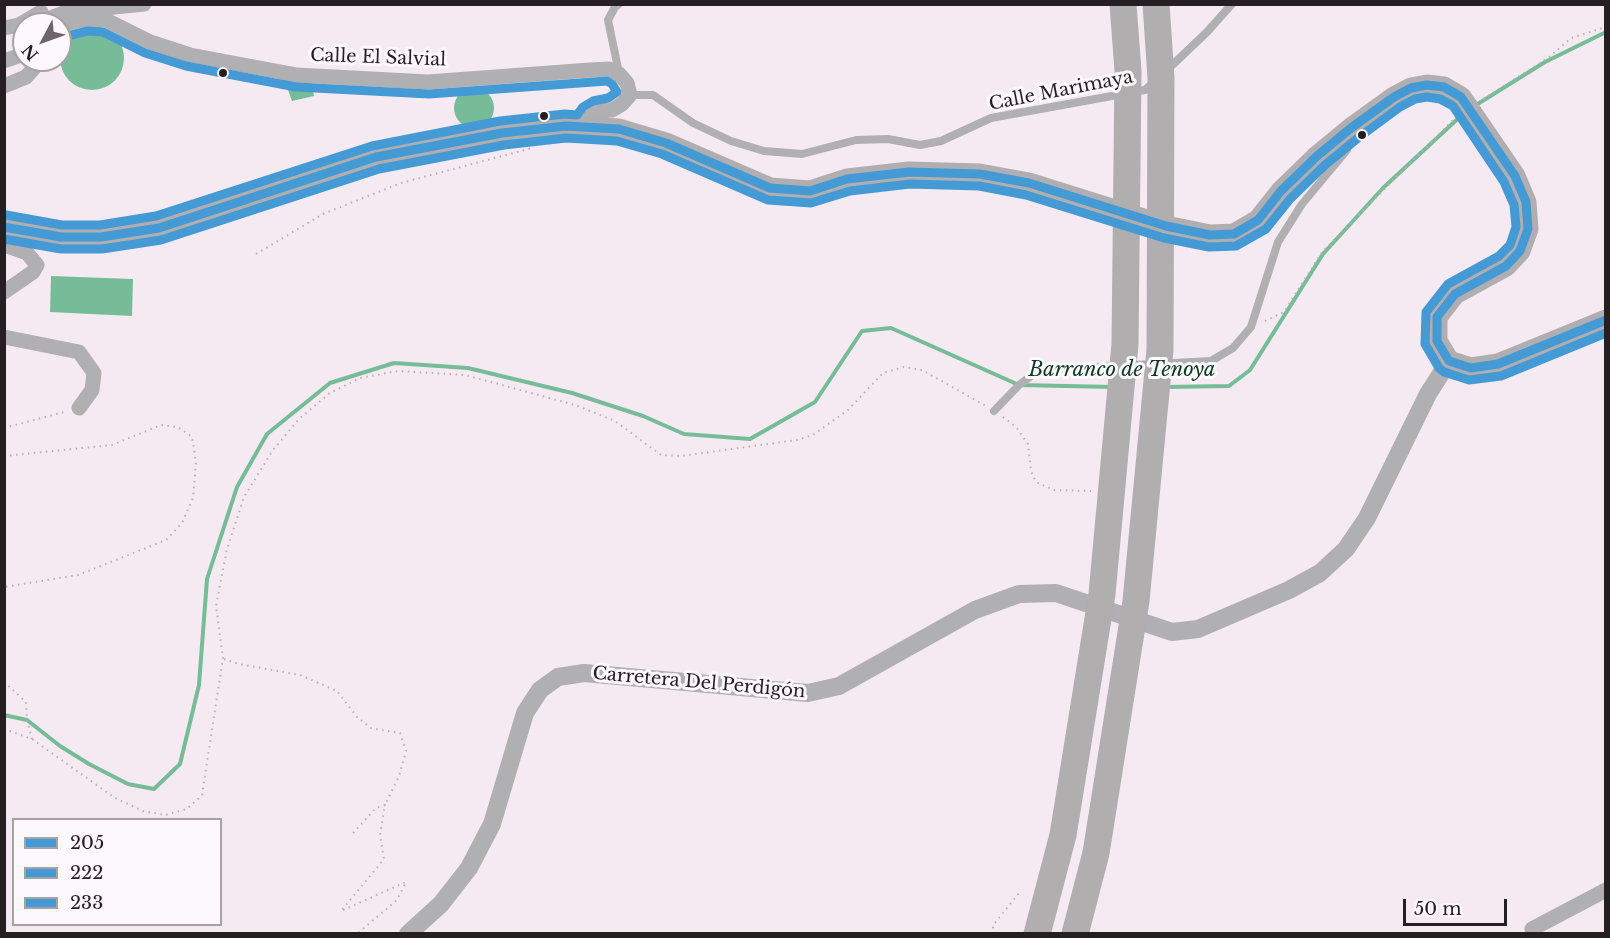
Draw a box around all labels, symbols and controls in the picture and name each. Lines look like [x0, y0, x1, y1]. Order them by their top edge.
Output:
north arrow [12, 12, 72, 72]
text: N [17, 40, 42, 65]
street label: Calle El Salvial [310, 45, 446, 71]
street label: Calle Marimaya [987, 66, 1135, 116]
unlabelled marker [217, 67, 229, 79]
unlabelled marker [538, 110, 550, 122]
unlabelled marker [1356, 129, 1368, 141]
water label: Barranco de Tenoya [1029, 358, 1215, 382]
street label: Carretera Del Perdigón [592, 663, 806, 703]
legend [12, 818, 222, 926]
text: 205 [70, 832, 104, 854]
text: 222 [70, 862, 103, 884]
scale bar [1406, 887, 1510, 925]
text: 233 [70, 892, 103, 914]
text: 50 m [1414, 898, 1462, 920]

